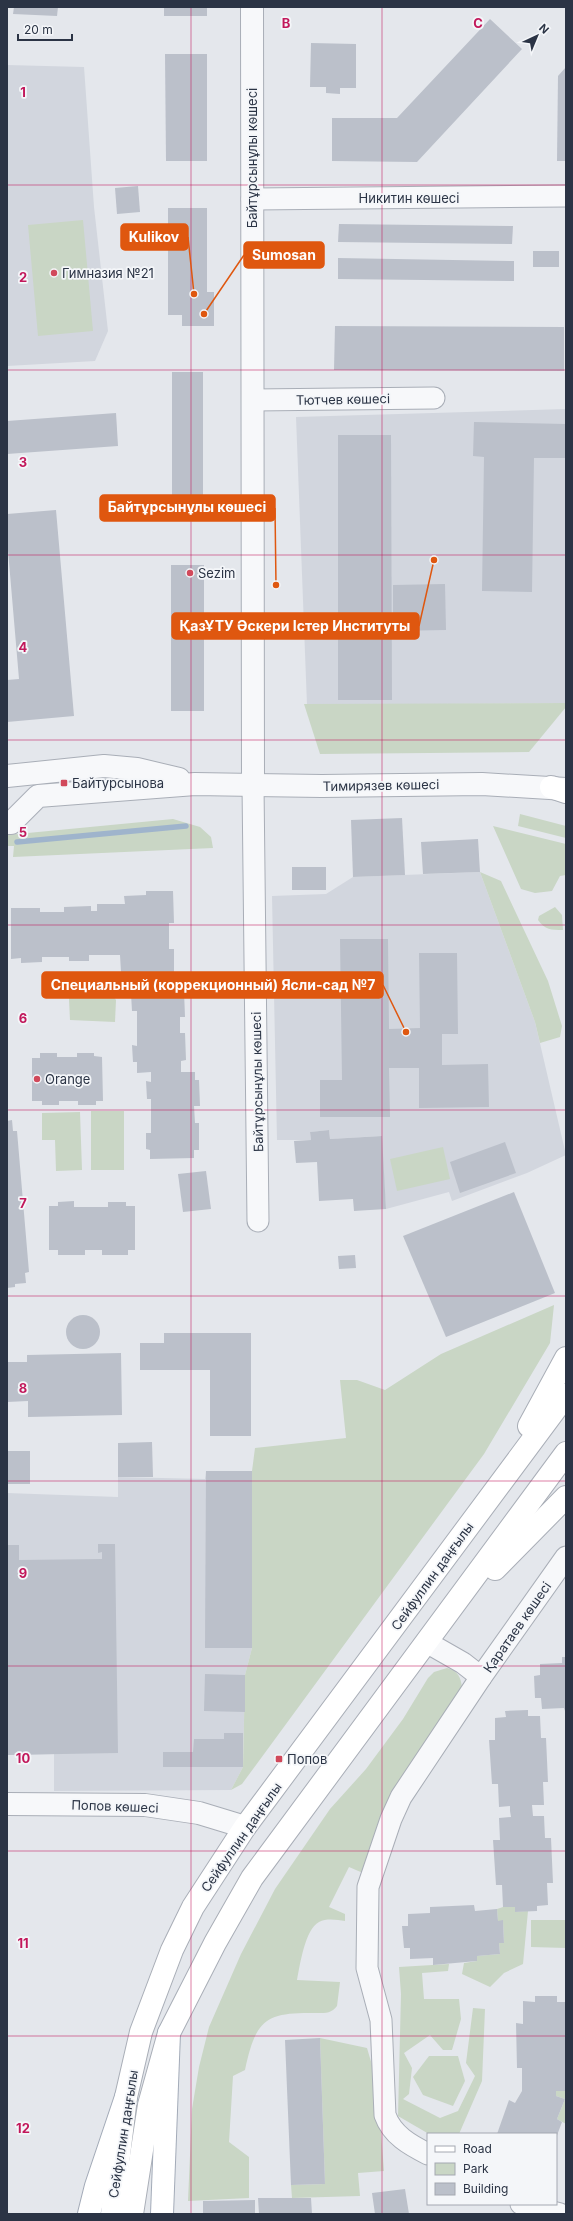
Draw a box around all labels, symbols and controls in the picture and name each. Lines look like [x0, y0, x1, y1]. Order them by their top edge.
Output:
text: B [282, 15, 291, 31]
text: C [473, 15, 483, 31]
scale bar [18, 16, 72, 42]
north arrow [517, 16, 557, 56]
text: N [536, 21, 552, 37]
text: 20 m [24, 22, 53, 37]
text: 1 [20, 84, 26, 100]
street label: Байтұрсынұлы көшесі [244, 88, 260, 228]
street label: Никитин көшесі [359, 190, 459, 206]
callout: Kulikov [121, 224, 188, 250]
text: Kulikov [129, 228, 180, 245]
callout: Sumosan [244, 242, 324, 268]
text: Sumosan [252, 246, 316, 263]
place label: Гимназия №21 [62, 265, 154, 281]
marker: Гимназия №21 [49, 268, 59, 278]
text: 2 [19, 269, 27, 285]
street label: Тютчев көшесі [296, 390, 390, 408]
text: 3 [19, 454, 27, 470]
callout: Байтұрсынұлы көшесі [100, 495, 275, 521]
text: Байтұрсынұлы көшесі [108, 498, 266, 515]
place label: Sezim [198, 565, 235, 581]
marker: Sezim [185, 568, 195, 578]
callout: ҚазҰТУ Әскери Істер Институты [172, 613, 419, 639]
text: ҚазҰТУ Әскери Істер Институты [180, 617, 410, 634]
text: 4 [19, 639, 28, 655]
place label: Байтурсынова [72, 775, 164, 791]
street label: Тимирязев көшесі [323, 776, 439, 794]
marker: Байтурсынова [59, 778, 69, 788]
text: 5 [19, 824, 27, 840]
callout: Специальный (коррекционный) Ясли-сад №7 [42, 972, 383, 998]
text: Специальный (коррекционный) Ясли-сад №7 [51, 976, 375, 993]
text: 6 [19, 1010, 27, 1026]
street label: Байтұрсынұлы көшесі [248, 1012, 266, 1152]
place label: Orange [45, 1071, 90, 1087]
marker: Orange [32, 1074, 42, 1084]
text: 7 [19, 1195, 27, 1211]
text: 8 [19, 1380, 27, 1396]
street label: Сейфуллин даңғылы [387, 1519, 477, 1633]
text: 9 [19, 1565, 27, 1581]
street label: Қаратаев көшесі [480, 1579, 554, 1675]
text: 10 [16, 1750, 30, 1766]
place label: Попов [287, 1751, 327, 1767]
marker: Попов [274, 1754, 284, 1764]
street label: Сейфуллин даңғылы [197, 1779, 285, 1895]
street label: Попов көшесі [71, 1796, 159, 1816]
text: 11 [17, 1935, 29, 1951]
street label: Сейфуллин даңғылы [105, 2069, 141, 2199]
text: 12 [16, 2120, 30, 2136]
legend [427, 2133, 557, 2205]
text: Road [463, 2141, 492, 2156]
text: Park [463, 2161, 489, 2176]
text: Building [463, 2181, 508, 2196]

